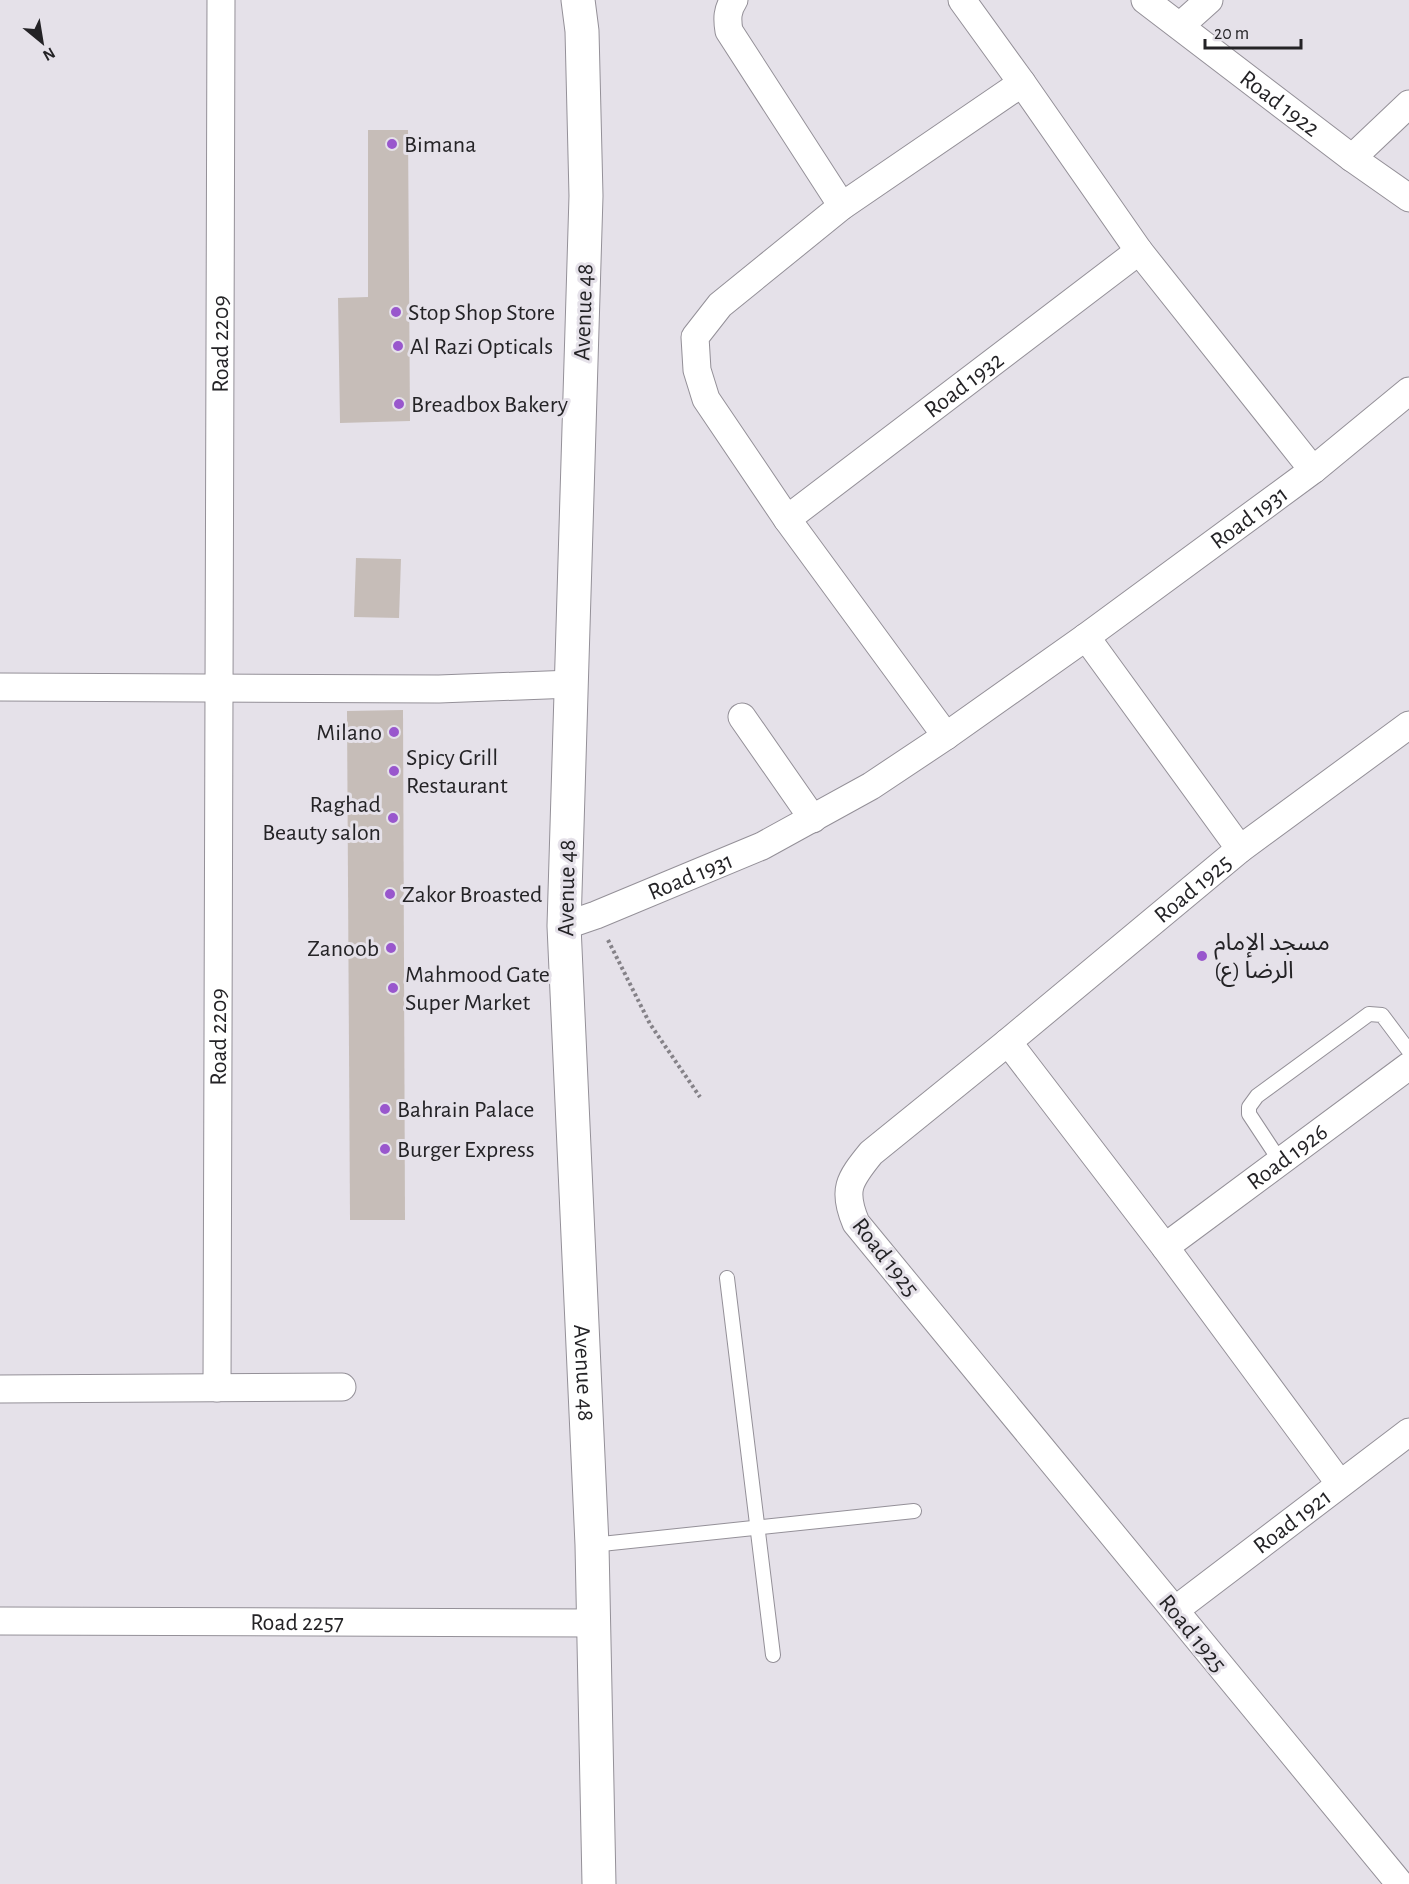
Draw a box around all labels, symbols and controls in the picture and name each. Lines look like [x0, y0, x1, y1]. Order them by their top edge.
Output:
north arrow [12, 12, 72, 72]
scale bar [1205, 12, 1301, 50]
text: 20 m [1214, 25, 1249, 43]
text: N [40, 44, 58, 64]
street label: Road 1922 [1235, 66, 1324, 142]
place label: Bimana [404, 133, 476, 157]
marker: Bimana [385, 137, 399, 151]
street label: Avenue 48 [570, 263, 598, 361]
street label: Road 2209 [209, 295, 233, 393]
place label: Stop Shop Store [408, 301, 555, 325]
marker: Stop Shop Store [389, 305, 403, 319]
place label: Al Razi Opticals [410, 335, 553, 359]
marker: Al Razi Opticals [391, 339, 405, 353]
street label: Road 1932 [920, 348, 1008, 423]
place label: Breadbox Bakery [411, 393, 568, 417]
marker: Breadbox Bakery [392, 397, 406, 411]
street label: Road 1931 [1206, 482, 1293, 554]
place label: Milano [316, 721, 382, 745]
marker: Milano [387, 725, 401, 739]
place label: Spicy Grill Restaurant [406, 746, 508, 798]
marker: Spicy Grill Restaurant [387, 764, 401, 778]
place label: Raghad Beauty salon [262, 793, 381, 845]
marker: Raghad Beauty salon [386, 811, 400, 825]
street label: Avenue 48 [554, 839, 580, 937]
street label: Road 1931 [645, 848, 737, 905]
street label: Road 1925 [1150, 851, 1236, 928]
place label: Zakor Broasted [402, 883, 543, 907]
marker: Zakor Broasted [383, 887, 397, 901]
place label: مسجد الإمام الرضا (ع) [1214, 931, 1330, 987]
place label: Zanoob [307, 937, 379, 961]
marker: Zanoob [384, 941, 398, 955]
marker: مسجد الإمام الرضا (ع) [1195, 949, 1209, 963]
place label: Mahmood Gate Super Market [405, 963, 550, 1015]
marker: Mahmood Gate Super Market [386, 981, 400, 995]
street label: Road 2209 [207, 988, 231, 1086]
place label: Bahrain Palace [397, 1098, 534, 1122]
marker: Bahrain Palace [378, 1102, 392, 1116]
street label: Road 1926 [1243, 1120, 1332, 1195]
place label: Burger Express [397, 1138, 535, 1162]
marker: Burger Express [378, 1142, 392, 1156]
street label: Road 1925 [847, 1214, 923, 1301]
street label: Avenue 48 [569, 1324, 597, 1422]
street label: Road 1921 [1249, 1485, 1336, 1559]
street label: Road 1925 [1154, 1590, 1231, 1677]
street label: Road 2257 [250, 1611, 344, 1635]

